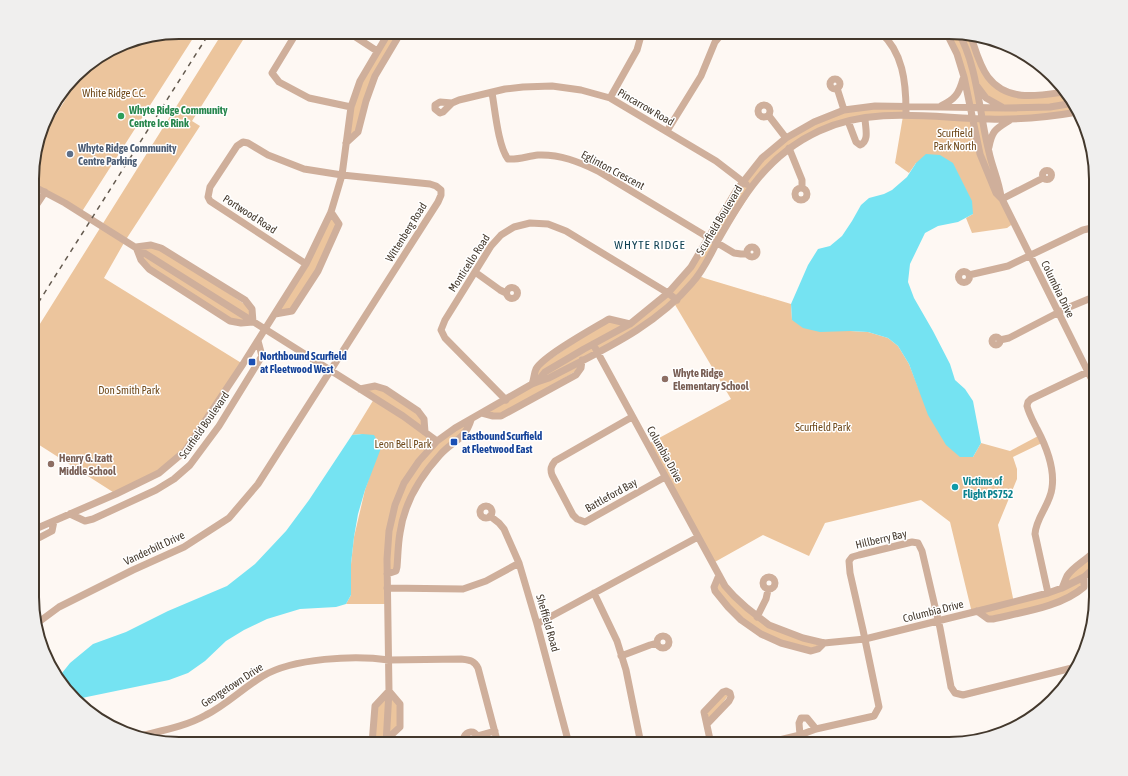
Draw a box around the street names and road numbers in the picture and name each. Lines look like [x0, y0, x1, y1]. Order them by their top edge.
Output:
street label: Pincarrow Road [616, 86, 676, 128]
street label: Eglinton Crescent [579, 148, 647, 192]
street label: Scurfield Boulevard [694, 183, 744, 257]
street label: Portwood Road [221, 192, 279, 236]
street label: Wittenberg Road [383, 200, 429, 264]
street label: Monticello Road [446, 232, 492, 294]
street label: Columbia Drive [1039, 259, 1077, 319]
street label: Scurfield Boulevard [177, 389, 231, 461]
street label: Columbia Drive [645, 424, 685, 484]
street label: Battleford Bay [583, 476, 639, 514]
street label: Hillberry Bay [854, 527, 908, 551]
street label: Vanderbilt Drive [122, 529, 186, 567]
street label: Sheffield Road [534, 593, 562, 653]
street label: Columbia Drive [901, 598, 965, 624]
street label: Georgetown Drive [199, 661, 265, 709]

